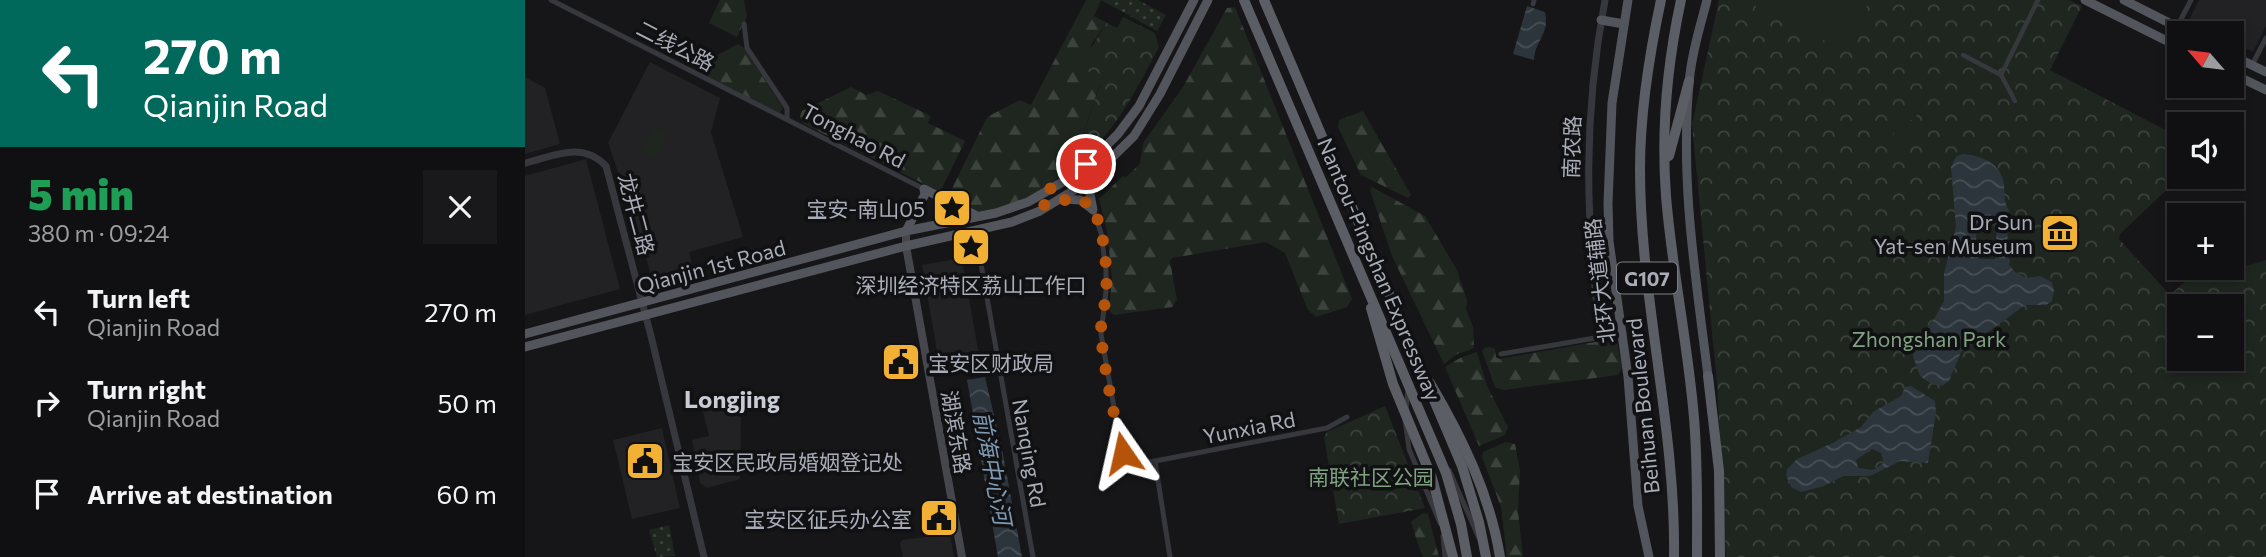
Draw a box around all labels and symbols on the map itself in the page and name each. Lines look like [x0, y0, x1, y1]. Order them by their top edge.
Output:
street label: 二线公路 [633, 15, 719, 75]
north arrow [2167, 21, 2243, 98]
street label: Tonghao Rd [798, 97, 910, 173]
street label: 南农路 [1557, 115, 1585, 179]
pin [1056, 134, 1116, 194]
street label: Nantou-Pingshan Expressway [1313, 134, 1447, 404]
street label: 龙井二路 [614, 170, 660, 258]
place icon: 宝安-南山05 [931, 187, 973, 229]
place label: 宝安-南山05 [806, 196, 925, 221]
place label: Dr Sun Yat-sen Museum [1874, 209, 2033, 258]
museum icon: Dr Sun Yat-sen Museum [2039, 212, 2081, 254]
street label: 北环大道辅路 [1579, 217, 1619, 345]
place icon: 深圳经济特区荔山工作口 [950, 226, 992, 268]
street label: Qianjin 1st Road [634, 234, 788, 298]
road number: G107 [1617, 262, 1677, 294]
place label: 深圳经济特区荔山工作口 [856, 272, 1087, 297]
street label: Beihuan Boulevard [1620, 317, 1664, 495]
park label: Zhongshan Park [1852, 326, 2006, 351]
public building icon: 宝安区财政局 [880, 341, 922, 383]
place label: 宝安区财政局 [928, 350, 1054, 375]
district label: Longjing [684, 384, 780, 413]
street label: 湖滨东路 [937, 388, 977, 476]
street label: Nanqing Rd [1008, 397, 1052, 509]
street label: Yunxia Rd [1201, 406, 1297, 448]
water label: 前海中心河 [968, 409, 1018, 531]
position arrow [1086, 416, 1160, 490]
public building icon: 宝安区民政局婚姻登记处 [624, 440, 666, 482]
place label: 宝安区民政局婚姻登记处 [672, 449, 903, 474]
park label: 南联社区公园 [1308, 464, 1434, 489]
public building icon: 宝安区征兵办公室 [918, 497, 960, 539]
place label: 宝安区征兵办公室 [744, 506, 912, 531]

